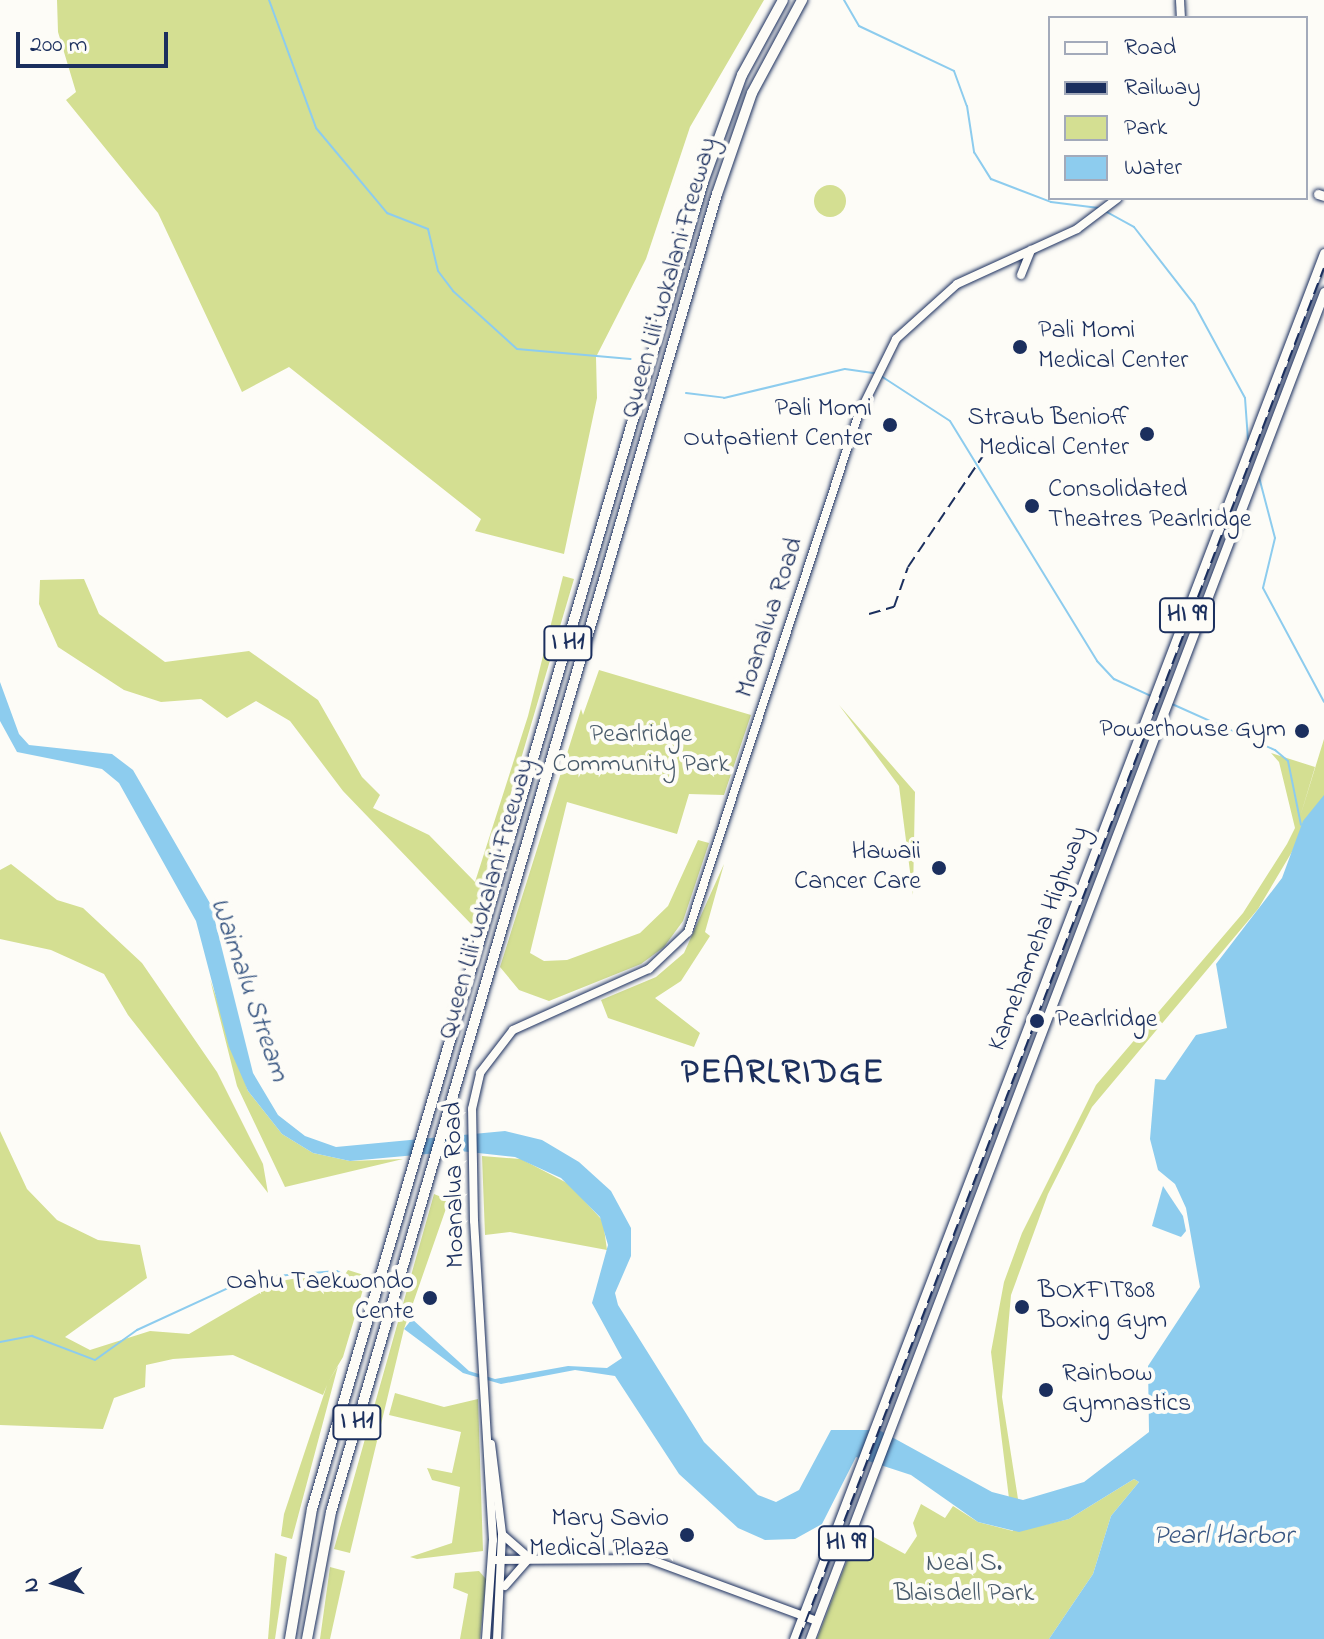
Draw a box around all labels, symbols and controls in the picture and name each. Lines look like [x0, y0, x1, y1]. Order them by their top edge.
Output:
scale bar [20, 16, 172, 66]
legend [1048, 16, 1308, 200]
text: 200 m [30, 28, 87, 63]
text: Road [1124, 31, 1176, 66]
text: Railway [1124, 71, 1201, 106]
text: Park [1124, 111, 1167, 146]
street label: Queen Liliʻuokalani Freeway [616, 134, 726, 422]
text: Water [1124, 151, 1182, 186]
place label: Pali Momi Medical Center [1038, 316, 1188, 378]
marker: Pali Momi Medical Center [1009, 336, 1031, 358]
place label: Pali Momi Outpatient Center [683, 394, 872, 456]
place label: Straub Benioff Medical Center [968, 403, 1129, 464]
marker: Pali Momi Outpatient Center [879, 414, 901, 436]
marker: Straub Benioff Medical Center [1136, 423, 1158, 445]
place label: Consolidated Theatres Pearlridge [1048, 475, 1251, 536]
marker: Consolidated Theatres Pearlridge [1023, 497, 1041, 515]
street label: Moanalua Road [730, 534, 812, 702]
road number: HI 99 [1157, 595, 1217, 635]
road number: I H1 [542, 623, 594, 663]
place label: Powerhouse Gym [1099, 715, 1286, 747]
park label: Pearlridge Community Park [552, 720, 730, 782]
marker: Powerhouse Gym [1293, 722, 1311, 740]
street label: Queen Liliʻuokalani Freeway [433, 755, 543, 1043]
street label: Kamehameha Highway [983, 822, 1097, 1056]
place label: Hawaii Cancer Care [794, 837, 921, 898]
marker: Hawaii Cancer Care [928, 857, 950, 879]
water label: Waimalu Stream [201, 894, 295, 1086]
place label: Pearlridge [1055, 1005, 1157, 1037]
marker: Pearlridge [1026, 1010, 1048, 1032]
district label: PEARLRIDGE [681, 1055, 885, 1095]
street label: Moanalua Road [439, 1102, 473, 1268]
place label: Oahu Taekwondo Cente [226, 1267, 414, 1328]
place label: BOXFIT808 Boxing Gym [1038, 1276, 1167, 1338]
marker: Oahu Taekwondo Cente [421, 1289, 439, 1307]
marker: BOXFIT808 Boxing Gym [1013, 1298, 1031, 1316]
place label: Rainbow Gymnastics [1062, 1359, 1191, 1420]
marker: Rainbow Gymnastics [1037, 1381, 1055, 1399]
road number: I H1 [331, 1402, 383, 1442]
place label: Mary Savio Medical Plaza [529, 1504, 669, 1566]
water label: Pearl Harbor [1153, 1520, 1293, 1554]
road number: HI 99 [816, 1523, 876, 1563]
marker: Mary Savio Medical Plaza [676, 1524, 698, 1546]
north arrow [16, 1543, 96, 1623]
park label: Neal S. Blaisdell Park [894, 1549, 1034, 1610]
text: N [16, 1576, 49, 1594]

